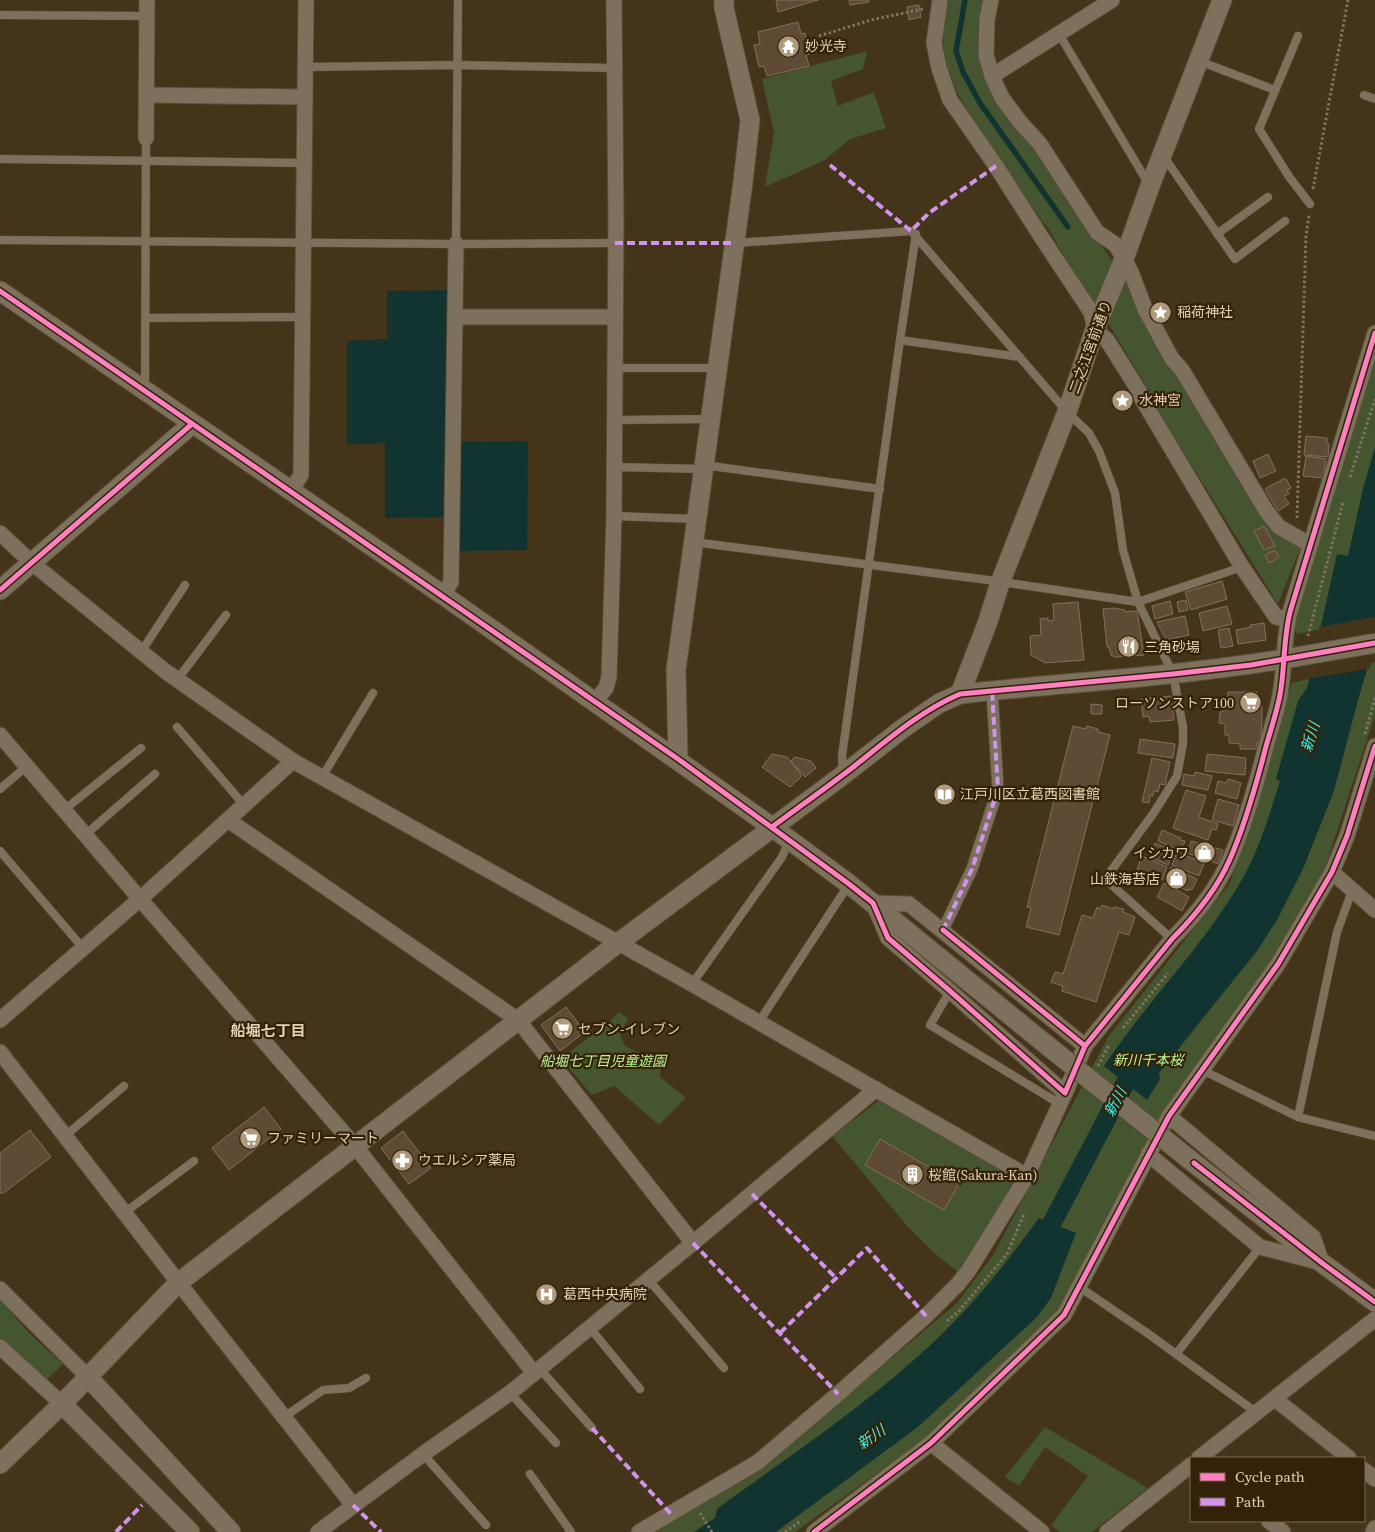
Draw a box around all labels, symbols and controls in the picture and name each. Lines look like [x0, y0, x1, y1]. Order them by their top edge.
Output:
temple icon: 妙光寺 [777, 34, 801, 58]
place label: 妙光寺 [805, 36, 847, 56]
street label: 二之江宮前通り [1064, 298, 1116, 396]
place icon: 稲荷神社 [1149, 300, 1173, 324]
place label: 稲荷神社 [1177, 302, 1233, 322]
place icon: 水神宮 [1111, 388, 1135, 412]
place label: 水神宮 [1139, 390, 1181, 410]
restaurant icon: 三角砂場 [1116, 635, 1140, 659]
place label: 三角砂場 [1144, 637, 1200, 657]
supermarket icon: ローソンストア100 [1238, 691, 1262, 715]
place label: ローソンストア100 [1115, 693, 1234, 713]
water label: 新川 [1296, 718, 1325, 754]
library icon: 江戸川区立葛西図書館 [932, 782, 956, 806]
place label: 江戸川区立葛西図書館 [960, 784, 1100, 804]
shop icon: イシカワ [1193, 841, 1217, 865]
place label: イシカワ [1133, 843, 1189, 863]
shop icon: 山鉄海苔店 [1164, 867, 1188, 891]
place label: 山鉄海苔店 [1090, 869, 1160, 889]
supermarket icon: セブン-イレブン [550, 1017, 574, 1041]
place label: セブン-イレブン [578, 1019, 680, 1039]
district label: 船堀七丁目 [230, 1020, 306, 1041]
park label: 新川千本桜 [1113, 1050, 1186, 1070]
park label: 船堀七丁目児童遊園 [540, 1051, 668, 1071]
water label: 新川 [1099, 1082, 1132, 1120]
supermarket icon: ファミリーマート [239, 1126, 263, 1150]
place label: ファミリーマート [267, 1128, 379, 1148]
pharmacy icon: ウエルシア薬局 [390, 1148, 414, 1172]
place label: ウエルシア薬局 [418, 1150, 516, 1170]
building icon: 桜館(Sakura-Kan) [900, 1163, 924, 1187]
place label: 桜館(Sakura-Kan) [928, 1165, 1037, 1185]
hospital icon: 葛西中央病院 [535, 1282, 559, 1306]
place label: 葛西中央病院 [563, 1284, 647, 1304]
water label: 新川 [853, 1419, 891, 1454]
legend [1190, 1457, 1365, 1522]
text: Cycle path [1235, 1466, 1305, 1487]
text: Path [1235, 1491, 1265, 1512]

